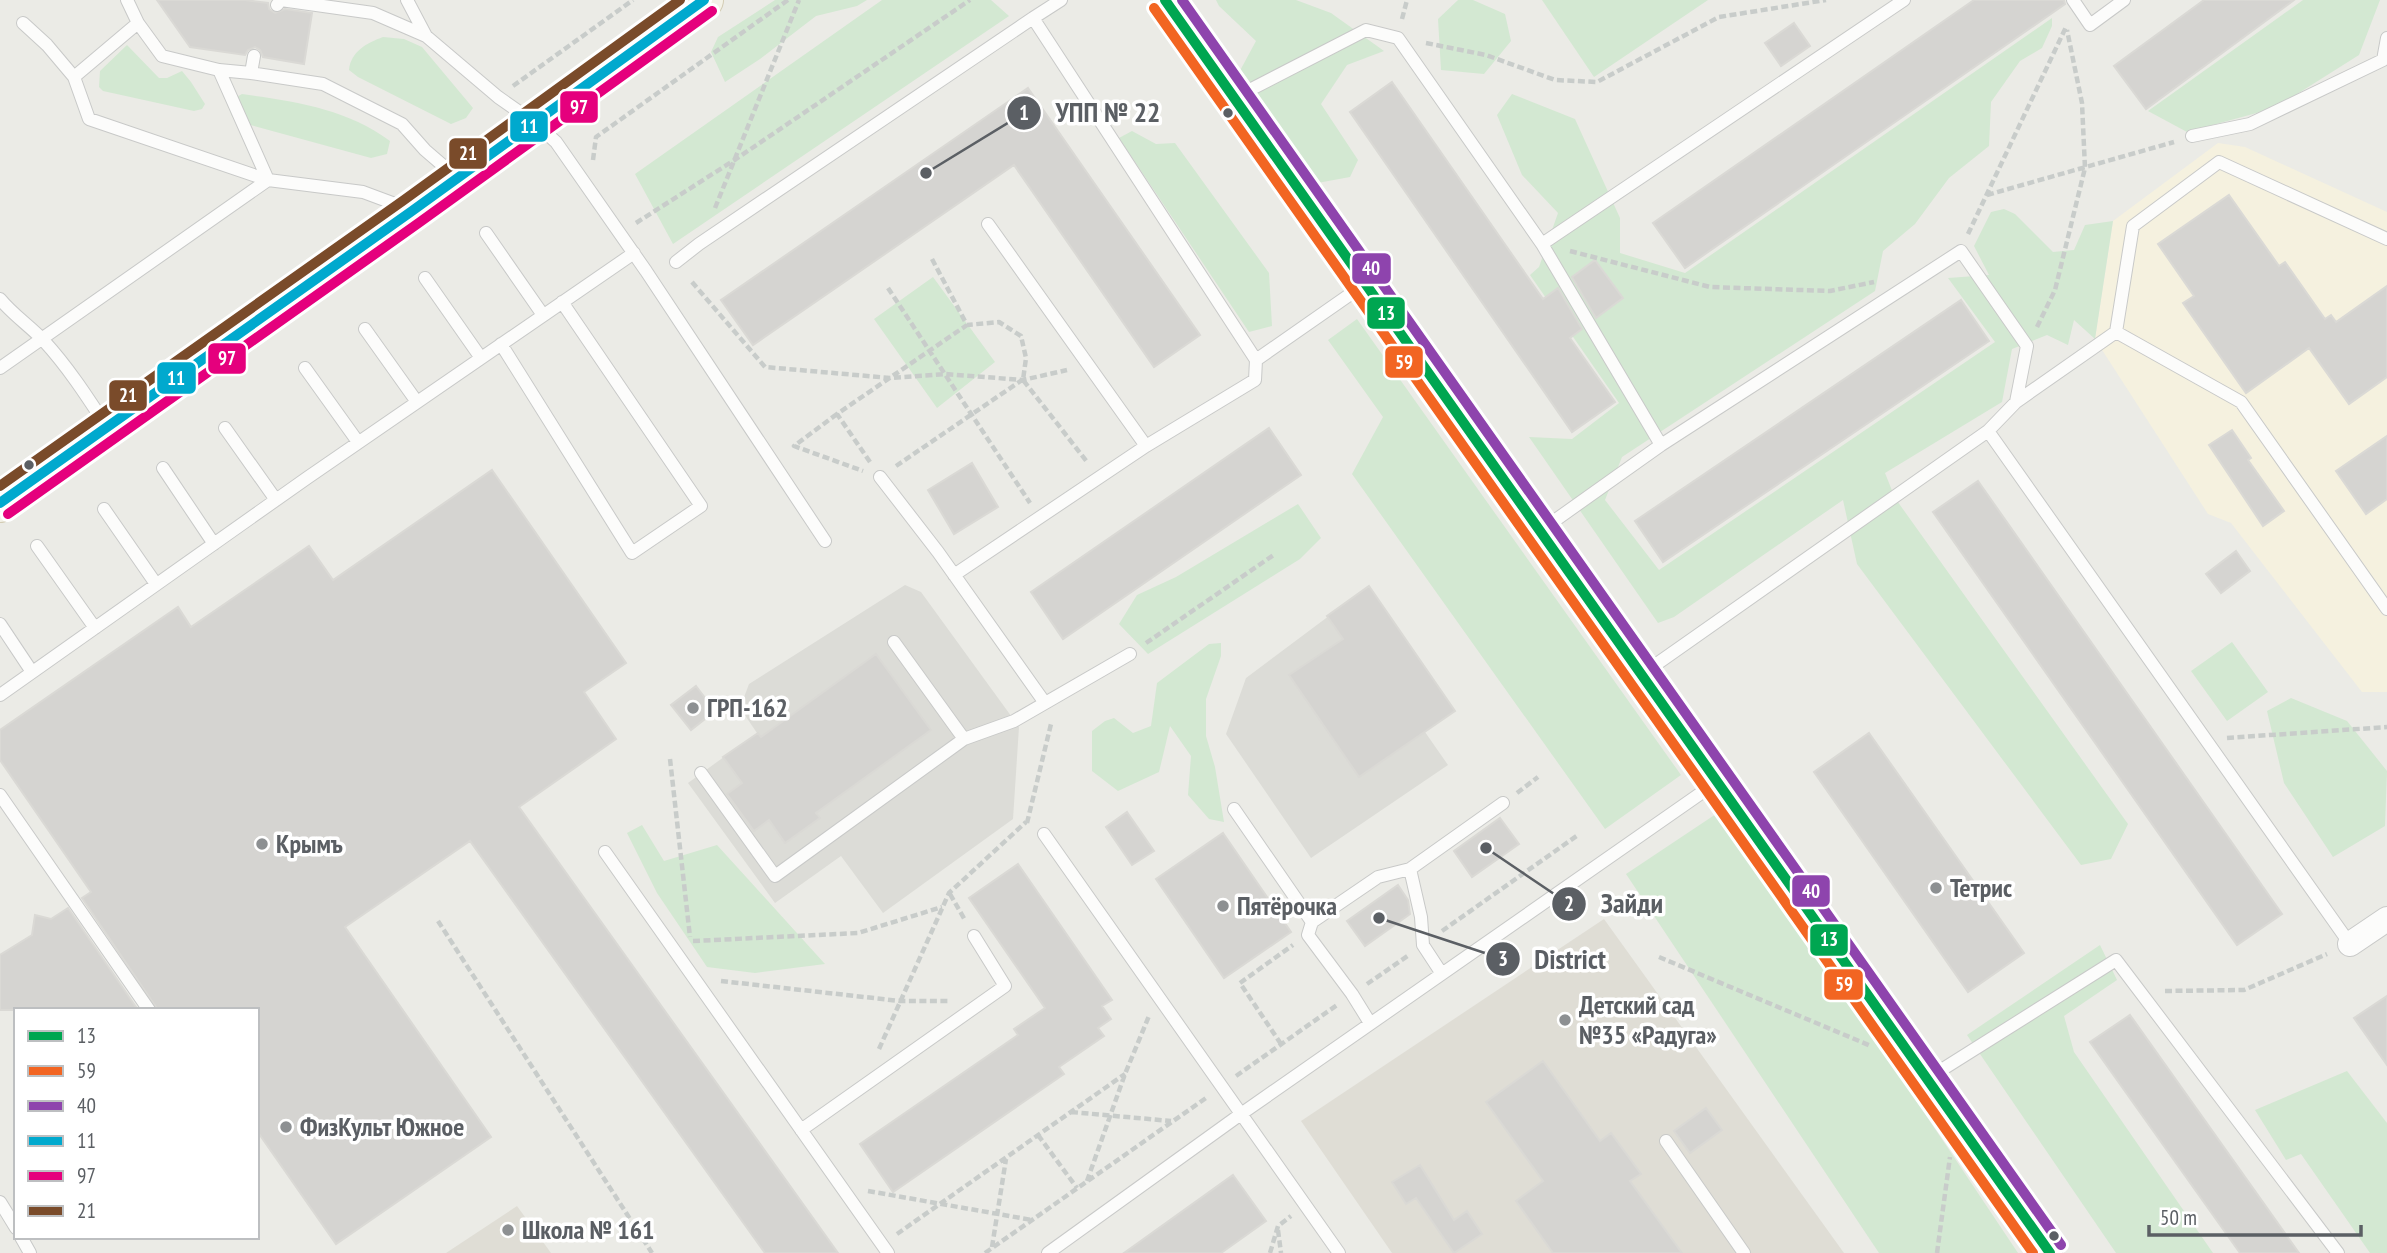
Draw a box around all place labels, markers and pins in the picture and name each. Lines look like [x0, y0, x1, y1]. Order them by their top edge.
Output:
callout: УПП № 22 [1006, 88, 1174, 137]
unlabelled marker [1221, 106, 1235, 120]
unlabelled marker [22, 458, 36, 472]
place label: ГРП-162 [707, 691, 788, 724]
marker: ГРП-162 [685, 700, 701, 716]
place label: Крымъ [276, 827, 343, 860]
marker: Крымъ [254, 836, 270, 852]
place label: Тетрис [1950, 871, 2012, 904]
callout: Зайди [1552, 879, 1677, 928]
marker: Тетрис [1928, 880, 1944, 896]
place label: Пятёрочка [1237, 889, 1337, 922]
marker: Пятёрочка [1215, 898, 1231, 914]
callout: District [1485, 934, 1620, 983]
place label: Детский сад №35 «Радуга» [1579, 988, 1717, 1051]
marker: Детский сад №35 «Радуга» [1557, 1012, 1573, 1028]
place label: ФизКульт Южное [300, 1110, 464, 1143]
marker: ФизКульт Южное [278, 1119, 294, 1135]
place label: Школа № 161 [522, 1213, 655, 1246]
marker: Школа № 161 [500, 1222, 516, 1238]
unlabelled marker [2047, 1229, 2061, 1243]

